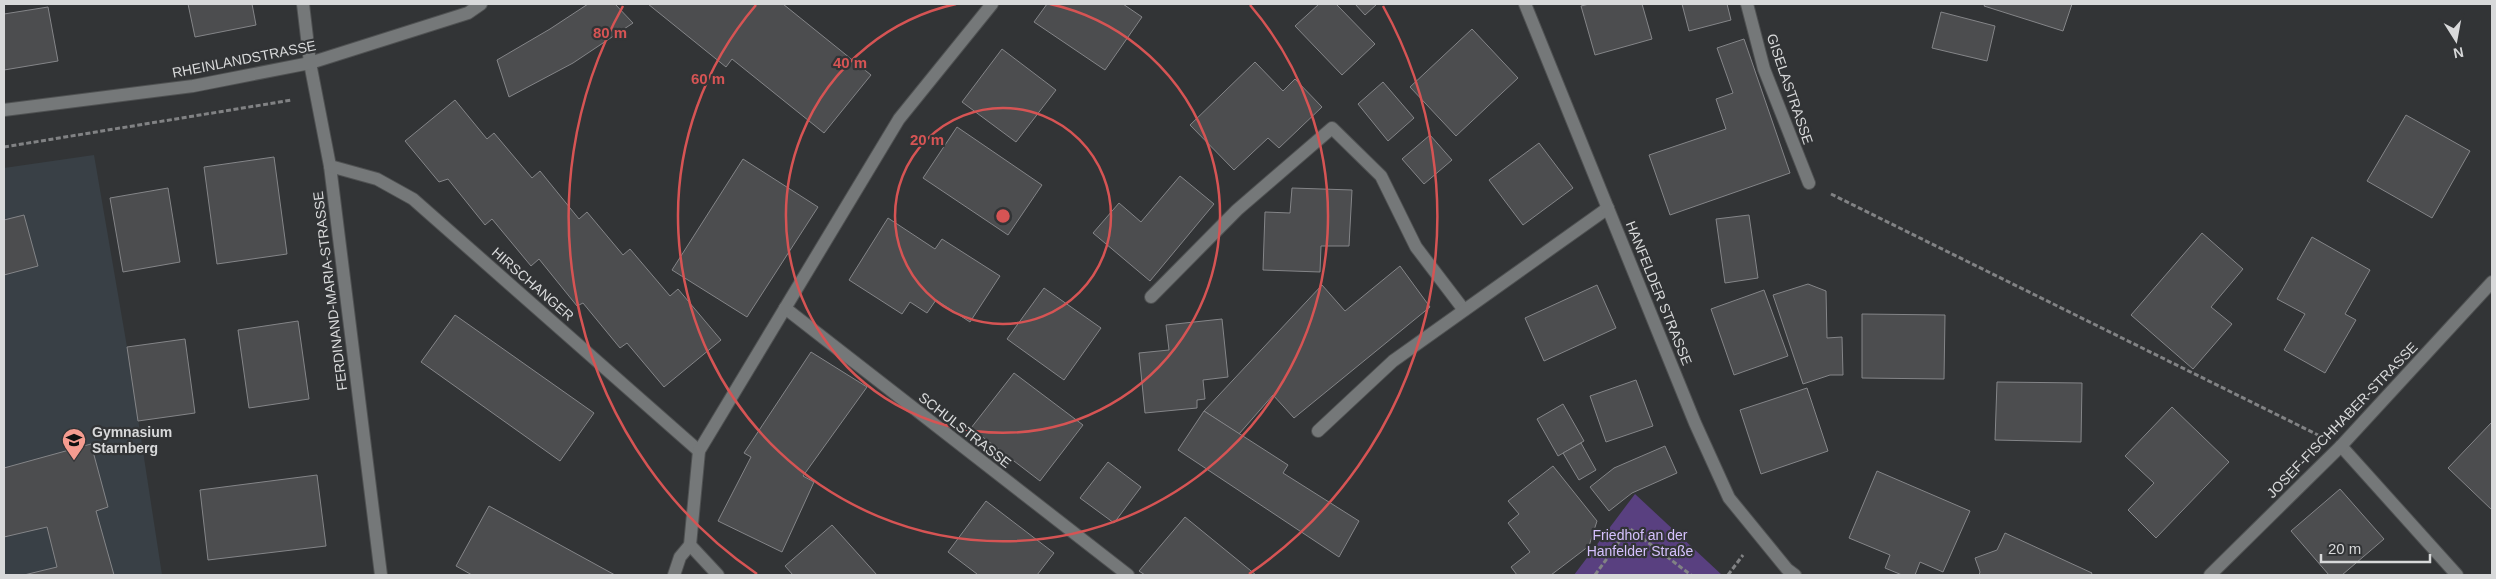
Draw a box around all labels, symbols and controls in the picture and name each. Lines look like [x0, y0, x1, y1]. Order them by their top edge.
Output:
north arrow [2431, 15, 2481, 65]
text: 80 m [593, 24, 627, 41]
street label: GISELASTRASSE [1764, 32, 1816, 146]
street label: RHEINLANDSTRASSE [171, 37, 317, 81]
text: N [2452, 44, 2465, 62]
text: 40 m [833, 54, 867, 71]
text: 60 m [691, 70, 725, 87]
text: 20 m [910, 131, 944, 148]
street label: FERDINAND-MARIA-STRASSE [310, 190, 350, 392]
centre of rings [994, 207, 1012, 225]
street label: HANFELDER STRASSE [1623, 219, 1695, 367]
street label: HIRSCHANGER [489, 244, 577, 324]
street label: JOSEF-FISCHHABER-STRASSE [2263, 339, 2421, 501]
street label: SCHULSTRASSE [916, 389, 1014, 471]
place label: Gymnasium Starnberg [92, 424, 172, 456]
school or university icon: Gymnasium Starnberg [61, 427, 87, 461]
park label: Friedhof an der Hanfelder Straße [1587, 527, 1694, 559]
scale bar [2321, 532, 2430, 564]
text: 20 m [2328, 540, 2361, 557]

